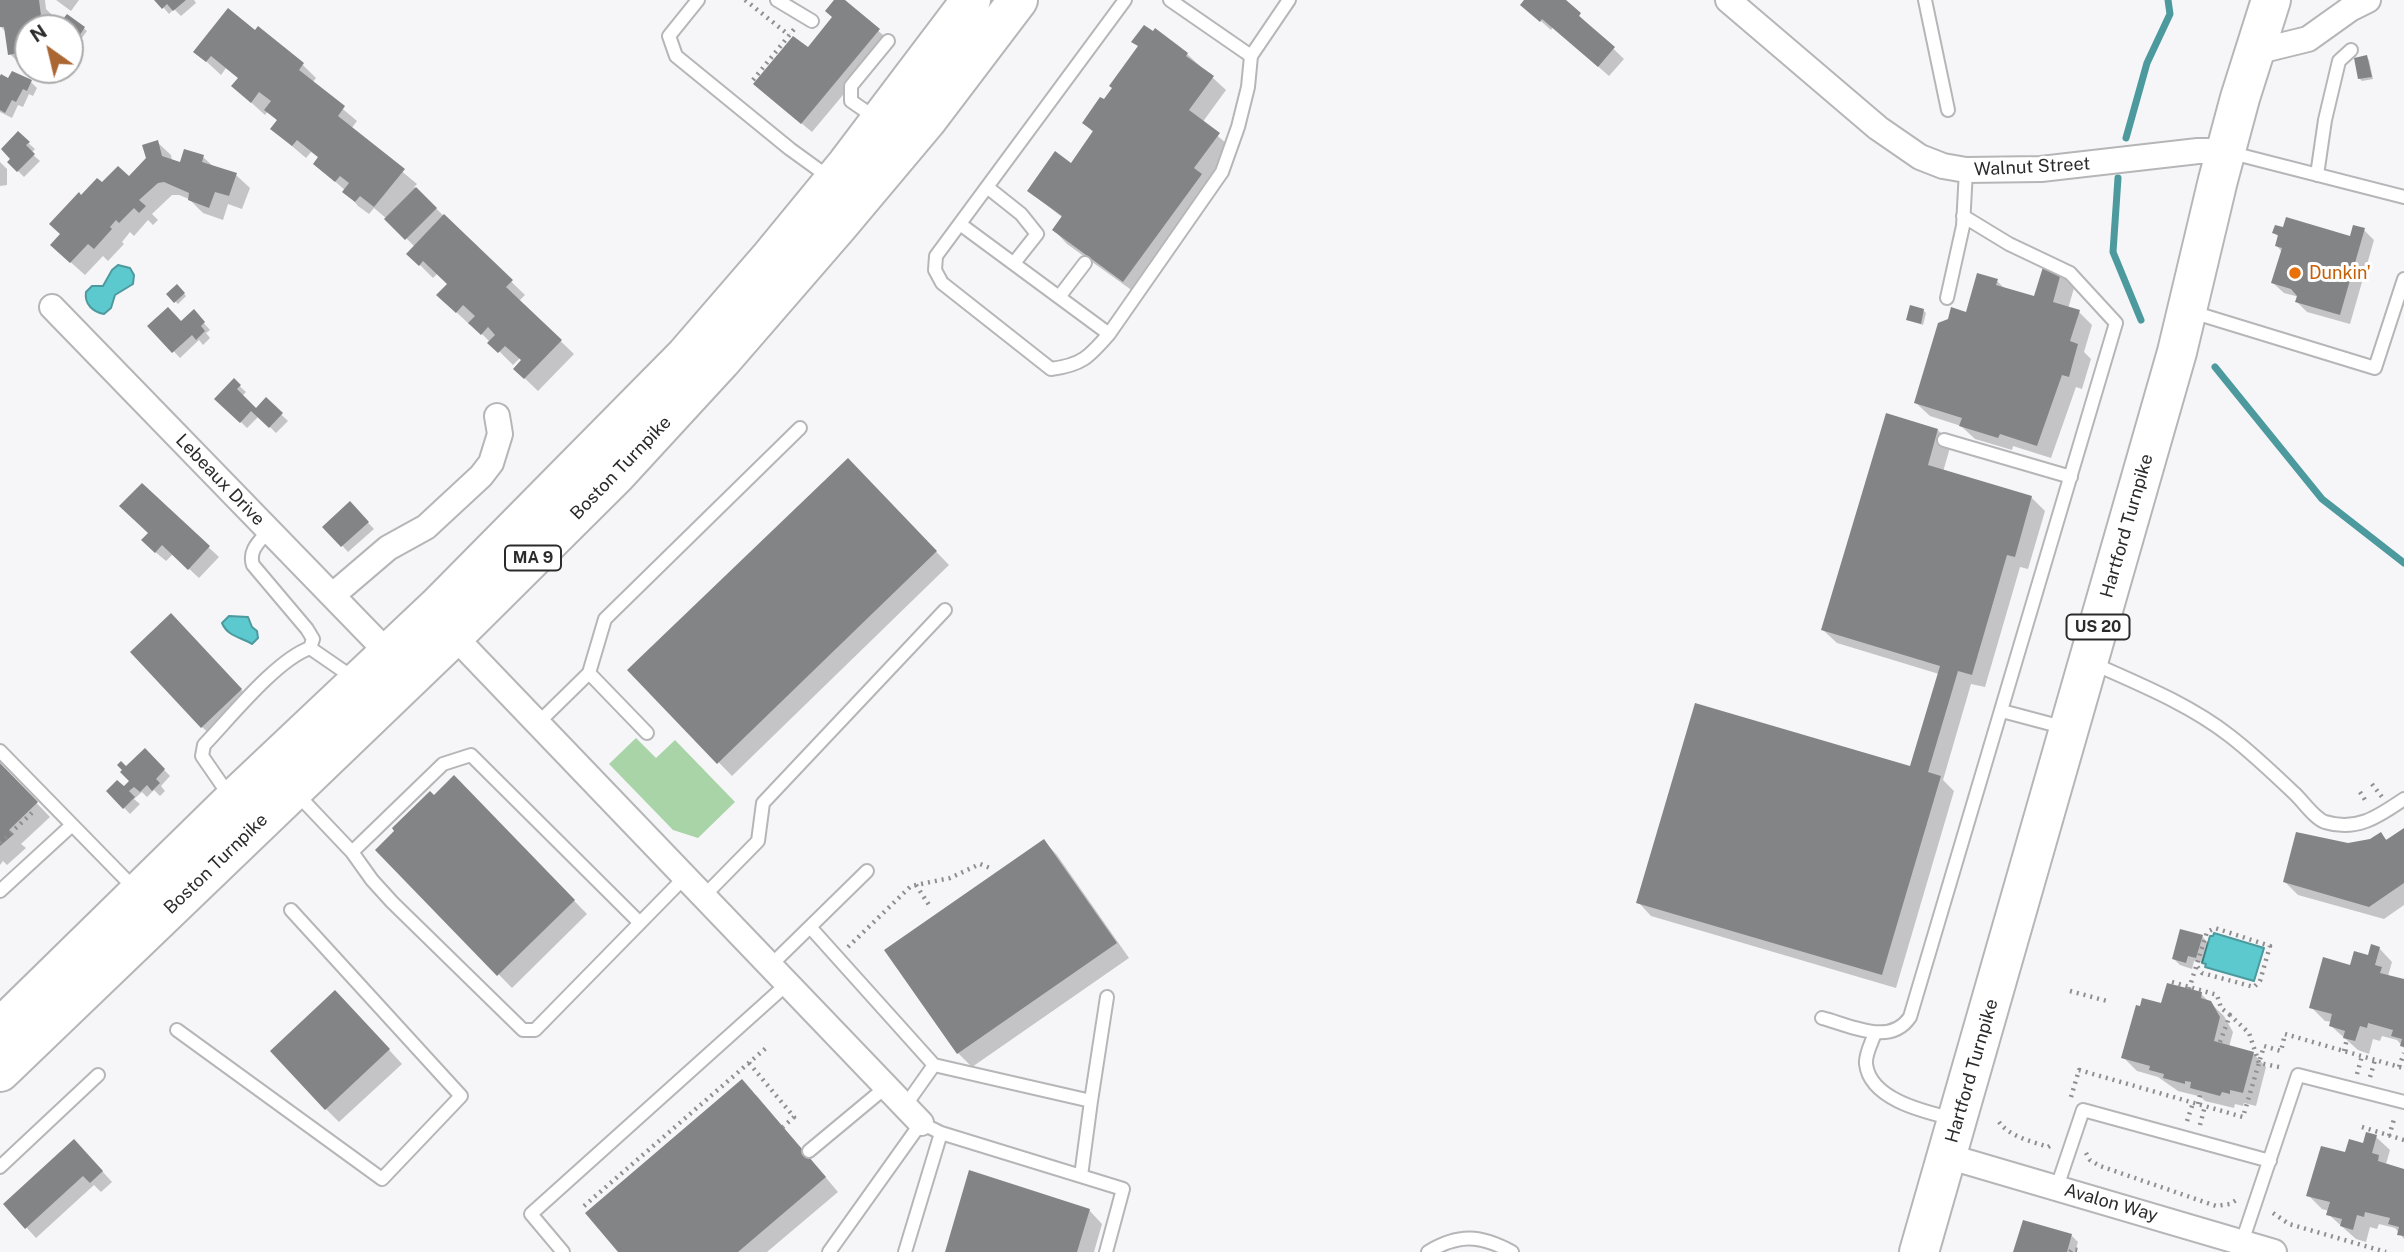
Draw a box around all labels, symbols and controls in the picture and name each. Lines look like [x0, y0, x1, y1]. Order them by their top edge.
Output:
north arrow [14, 14, 84, 84]
text: N [26, 20, 51, 47]
street label: Walnut Street [1973, 153, 2091, 181]
place label: Dunkin' [2309, 262, 2371, 284]
marker: Dunkin' [2287, 265, 2303, 281]
street label: Boston Turnpike [566, 412, 676, 524]
street label: Lebeaux Drive [171, 430, 269, 530]
street label: Hartford Turnpike [2096, 452, 2158, 600]
road number: MA 9 [505, 545, 561, 570]
road number: US 20 [2066, 614, 2130, 640]
street label: Boston Turnpike [160, 809, 272, 919]
street label: Hartford Turnpike [1941, 997, 2003, 1145]
street label: Avalon Way [2062, 1179, 2160, 1227]

